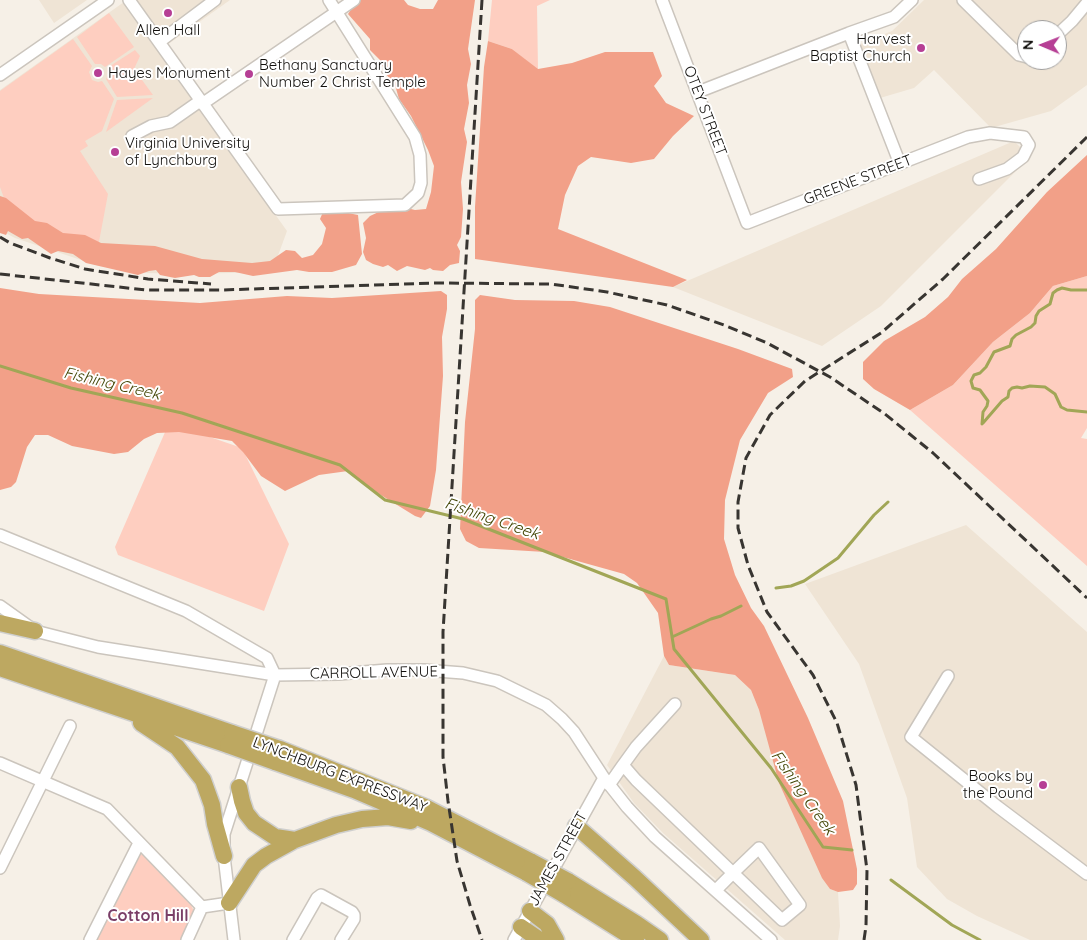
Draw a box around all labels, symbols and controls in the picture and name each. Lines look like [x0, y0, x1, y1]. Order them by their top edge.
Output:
marker: Allen Hall [162, 7, 174, 19]
north arrow [1017, 20, 1067, 70]
place label: Allen Hall [136, 21, 200, 39]
place label: Harvest Baptist Church [810, 30, 911, 65]
text: N [1019, 39, 1037, 50]
marker: Harvest Baptist Church [915, 42, 927, 54]
place label: Bethany Sanctuary Number 2 Christ Temple [259, 56, 426, 91]
street label: OTEY STREET [680, 63, 730, 159]
place label: Hayes Monument [108, 64, 231, 82]
marker: Hayes Monument [92, 67, 104, 79]
marker: Bethany Sanctuary Number 2 Christ Temple [243, 68, 255, 80]
place label: Virginia University of Lynchburg [125, 134, 250, 169]
marker: Virginia University of Lynchburg [109, 146, 121, 158]
street label: GREENE STREET [801, 151, 915, 209]
water label: Fishing Creek [62, 364, 162, 404]
water label: Fishing Creek [442, 494, 542, 544]
street label: CARROLL AVENUE [310, 663, 438, 683]
street label: LYNCHBURG EXPRESSWAY [250, 733, 430, 817]
water label: Fishing Creek [767, 747, 839, 839]
place label: Books by the Pound [963, 767, 1033, 802]
marker: Books by the Pound [1037, 779, 1049, 791]
street label: JAMES STREET [525, 809, 591, 909]
district label: Cotton Hill [108, 906, 188, 926]

